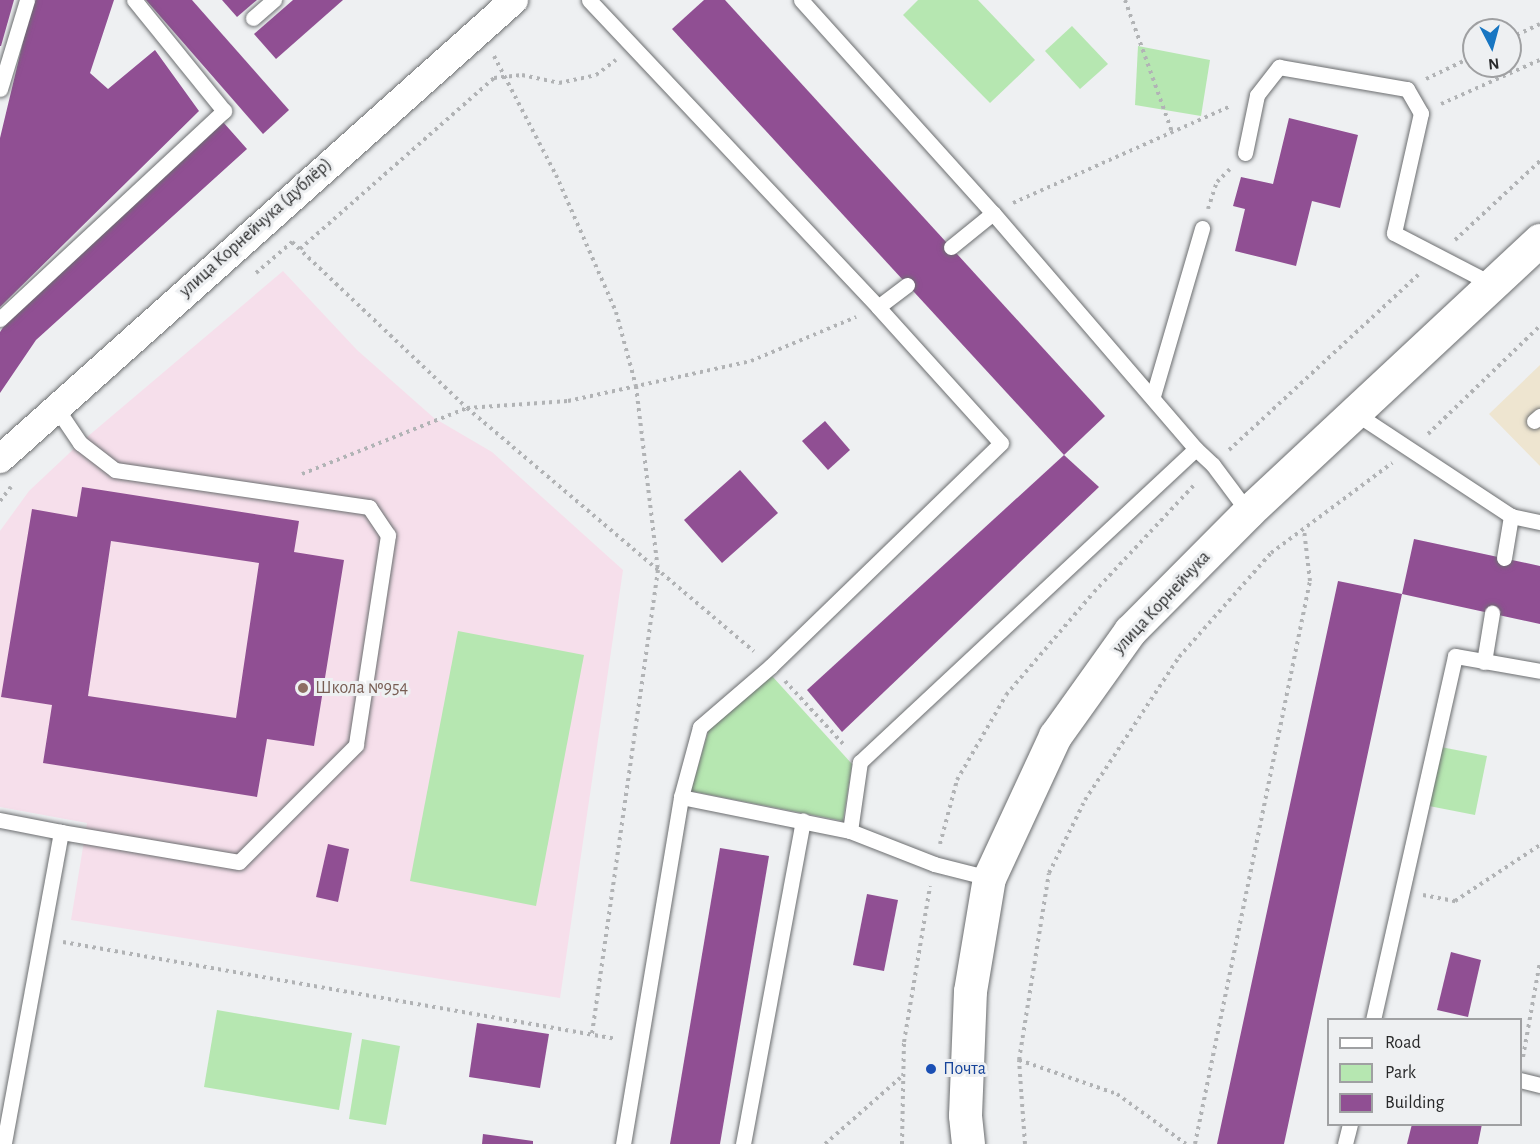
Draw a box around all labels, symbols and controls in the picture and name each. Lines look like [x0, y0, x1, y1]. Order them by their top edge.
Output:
north arrow [1462, 18, 1522, 78]
text: N [1487, 55, 1500, 72]
street label: улица Корнейчука (дублёр) [175, 154, 337, 302]
street label: улица Корнейчука [1109, 547, 1215, 659]
place label: Школа №954 [315, 677, 408, 699]
marker: Школа №954 [296, 681, 310, 695]
legend [1327, 1018, 1522, 1126]
text: Road [1385, 1034, 1421, 1052]
place label: Почта [943, 1058, 986, 1080]
marker: Почта [924, 1062, 938, 1076]
text: Park [1385, 1064, 1416, 1082]
text: Building [1385, 1094, 1444, 1112]

